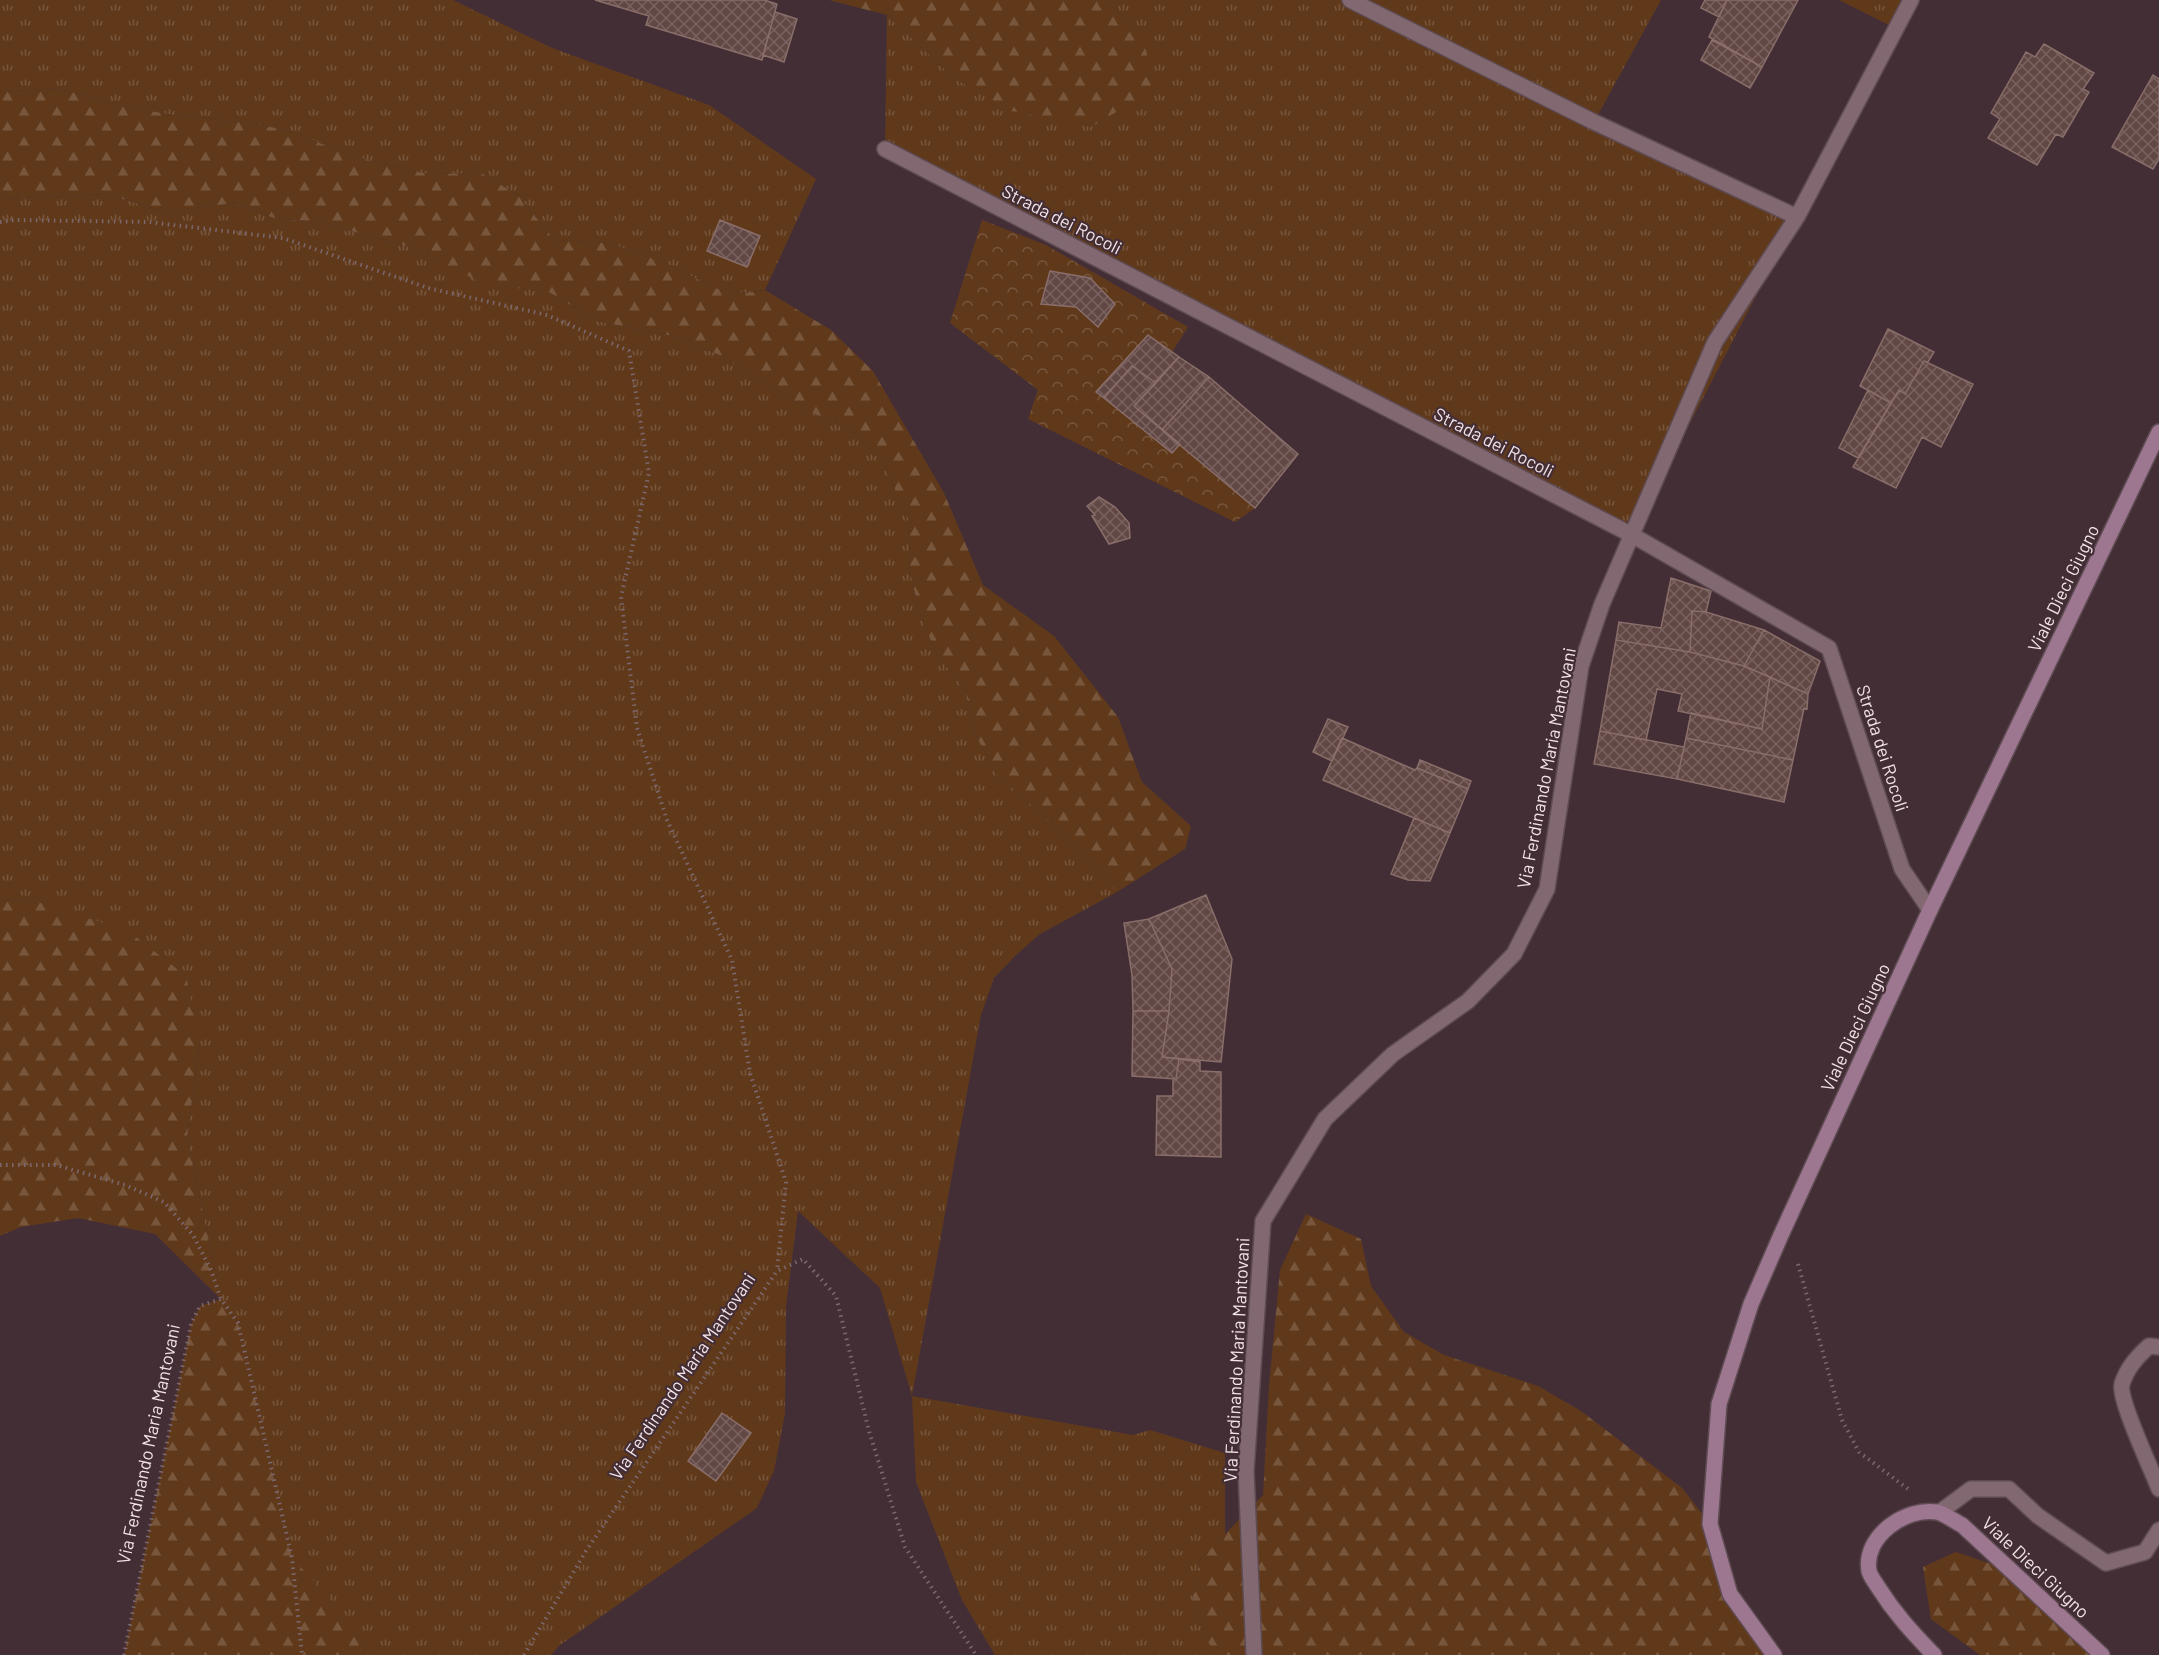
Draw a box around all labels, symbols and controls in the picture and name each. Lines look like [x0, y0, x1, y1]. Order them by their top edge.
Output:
street label: Strada dei Rocoli [998, 179, 1126, 259]
street label: Strada dei Rocoli [1430, 402, 1558, 482]
street label: Viale Dieci Giugno [2023, 521, 2103, 655]
street label: Via Ferdinando Maria Mantovani [1512, 646, 1580, 890]
street label: Strada dei Rocoli [1852, 682, 1914, 814]
street label: Viale Dieci Giugno [1816, 959, 1894, 1095]
street label: Via Ferdinando Maria Mantovani [1219, 1237, 1253, 1483]
street label: Via Ferdinando Maria Mantovani [604, 1268, 760, 1484]
street label: Via Ferdinando Maria Mantovani [112, 1322, 184, 1566]
street label: Viale Dieci Giugno [1978, 1512, 2094, 1622]

